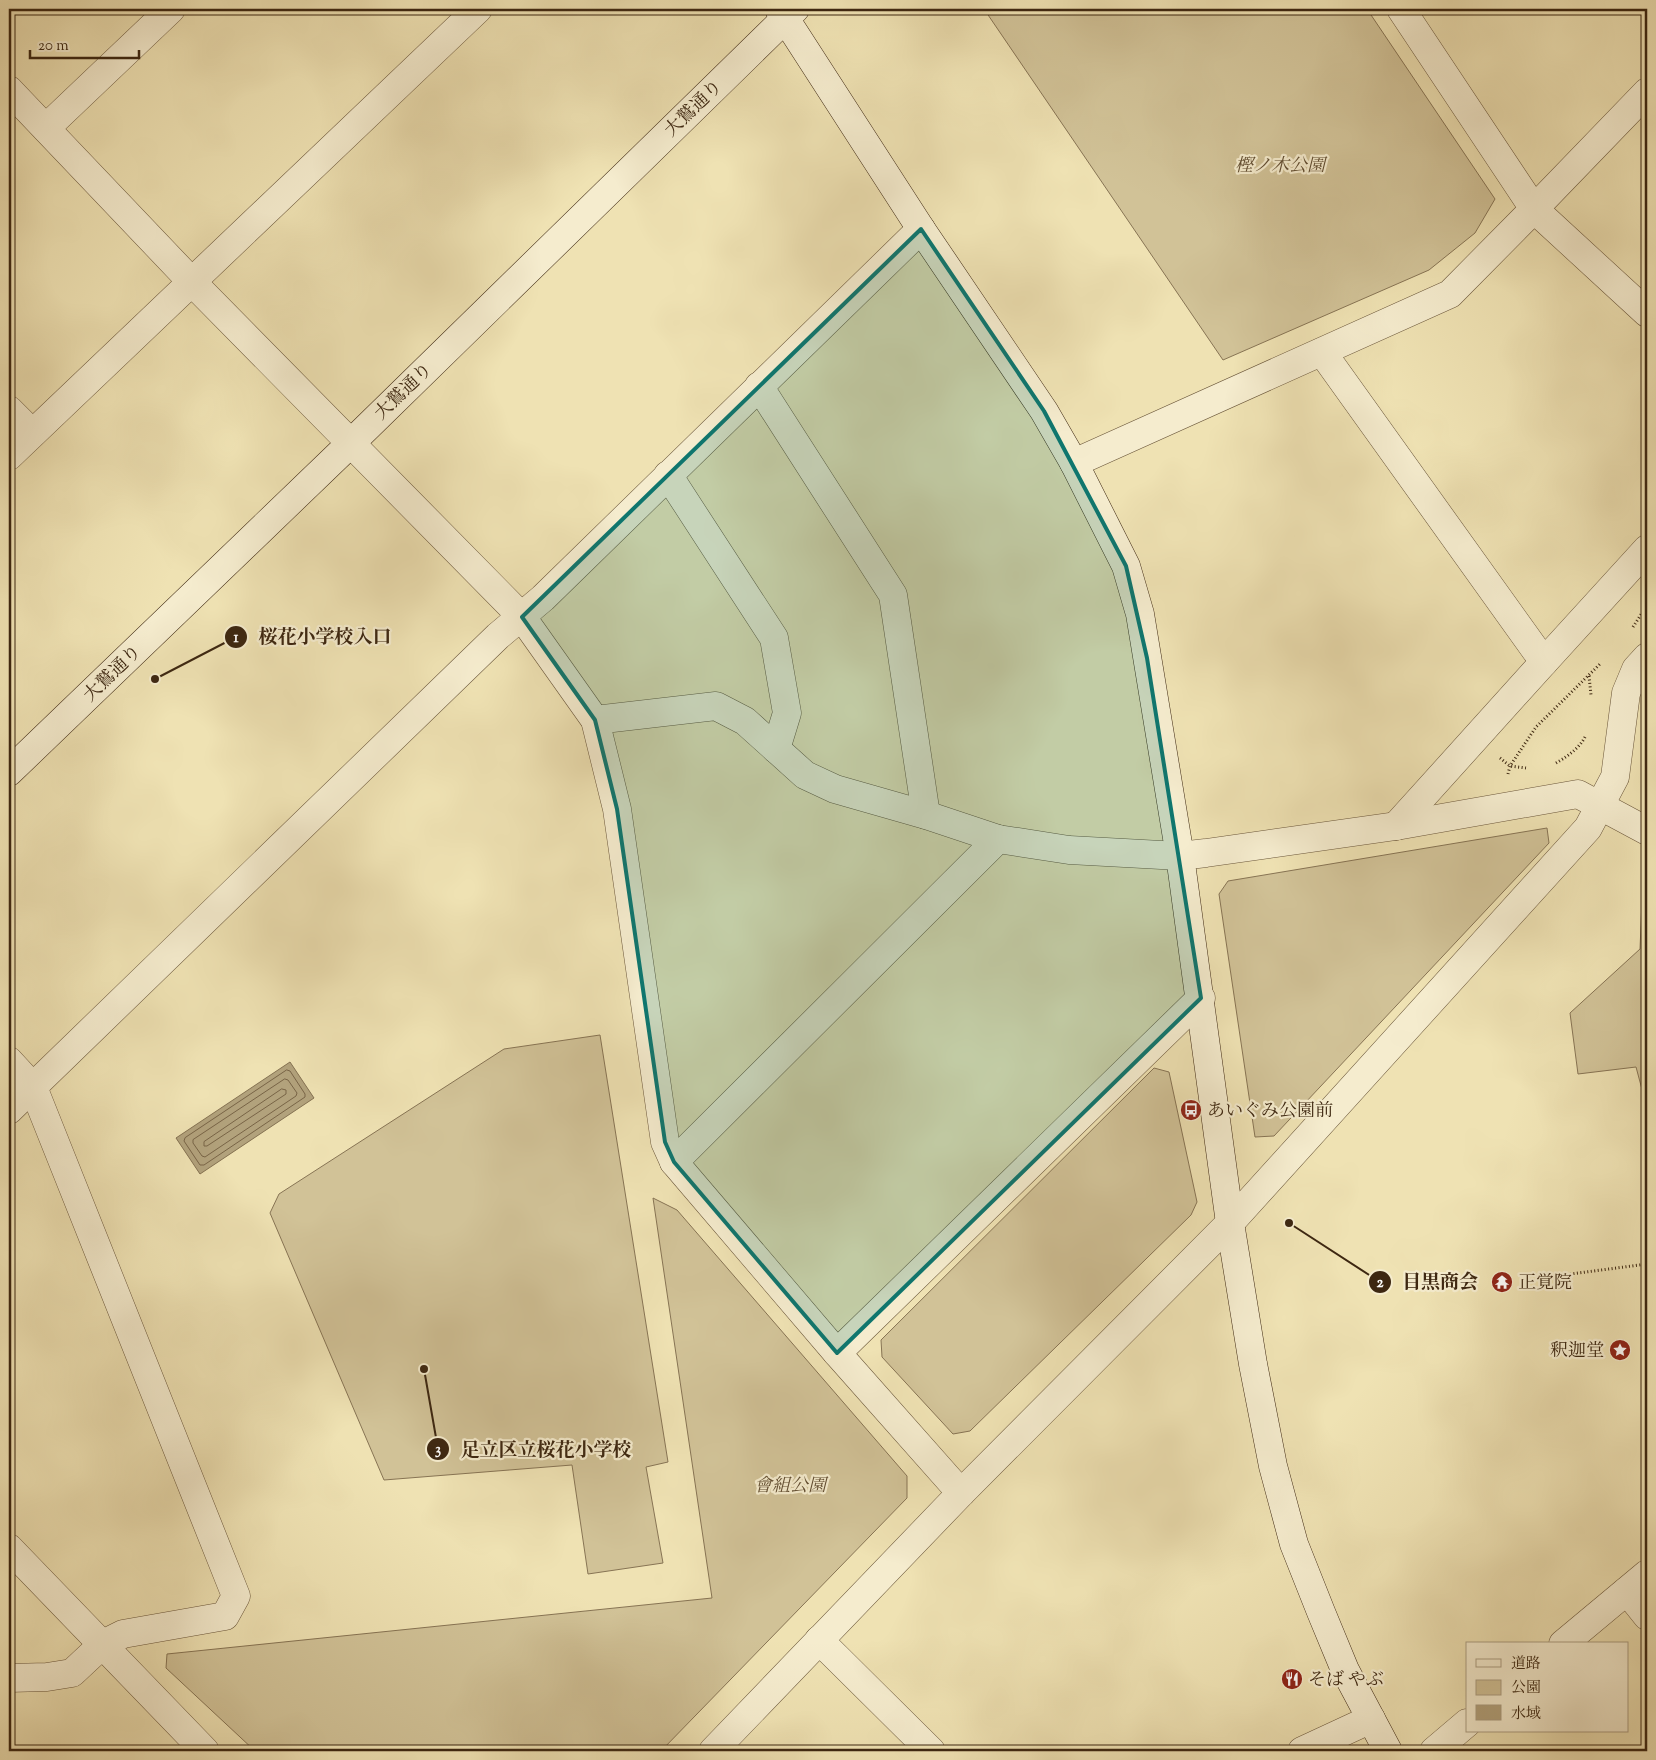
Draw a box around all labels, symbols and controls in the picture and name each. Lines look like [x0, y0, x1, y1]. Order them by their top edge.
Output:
scale bar [30, 28, 139, 60]
text: 20 m [38, 36, 69, 57]
street label: 大鷲通り [659, 75, 729, 144]
park label: 樫ノ木公園 [1235, 154, 1328, 180]
street label: 大鷲通り [369, 358, 439, 427]
callout: 桜花小学校入口 [223, 620, 401, 654]
text: 桜花小学校入口 [258, 625, 392, 652]
text: 1 [233, 628, 239, 649]
street label: 大鷲通り [78, 640, 148, 709]
bus stop icon: あいぐみ公園前 [1179, 1098, 1203, 1122]
place label: あいぐみ公園前 [1207, 1099, 1333, 1125]
callout: 目黒商会 [1367, 1265, 1488, 1299]
text: 目黒商会 [1402, 1270, 1478, 1297]
temple icon: 正覚院 [1490, 1270, 1514, 1294]
place label: 正覚院 [1518, 1271, 1572, 1297]
text: 2 [1376, 1273, 1384, 1294]
place icon: 釈迦堂 [1608, 1338, 1632, 1362]
place label: 釈迦堂 [1550, 1339, 1604, 1365]
callout: 足立区立桜花小学校 [425, 1432, 641, 1466]
text: 足立区立桜花小学校 [460, 1438, 632, 1465]
text: 3 [435, 1440, 441, 1461]
park label: 會組公園 [754, 1474, 829, 1500]
legend [1466, 1642, 1628, 1732]
text: 道路 [1511, 1654, 1541, 1675]
restaurant icon: そば やぶ [1280, 1667, 1304, 1691]
place label: そば やぶ [1308, 1668, 1384, 1694]
text: 公園 [1511, 1678, 1541, 1699]
text: 水域 [1511, 1704, 1541, 1725]

